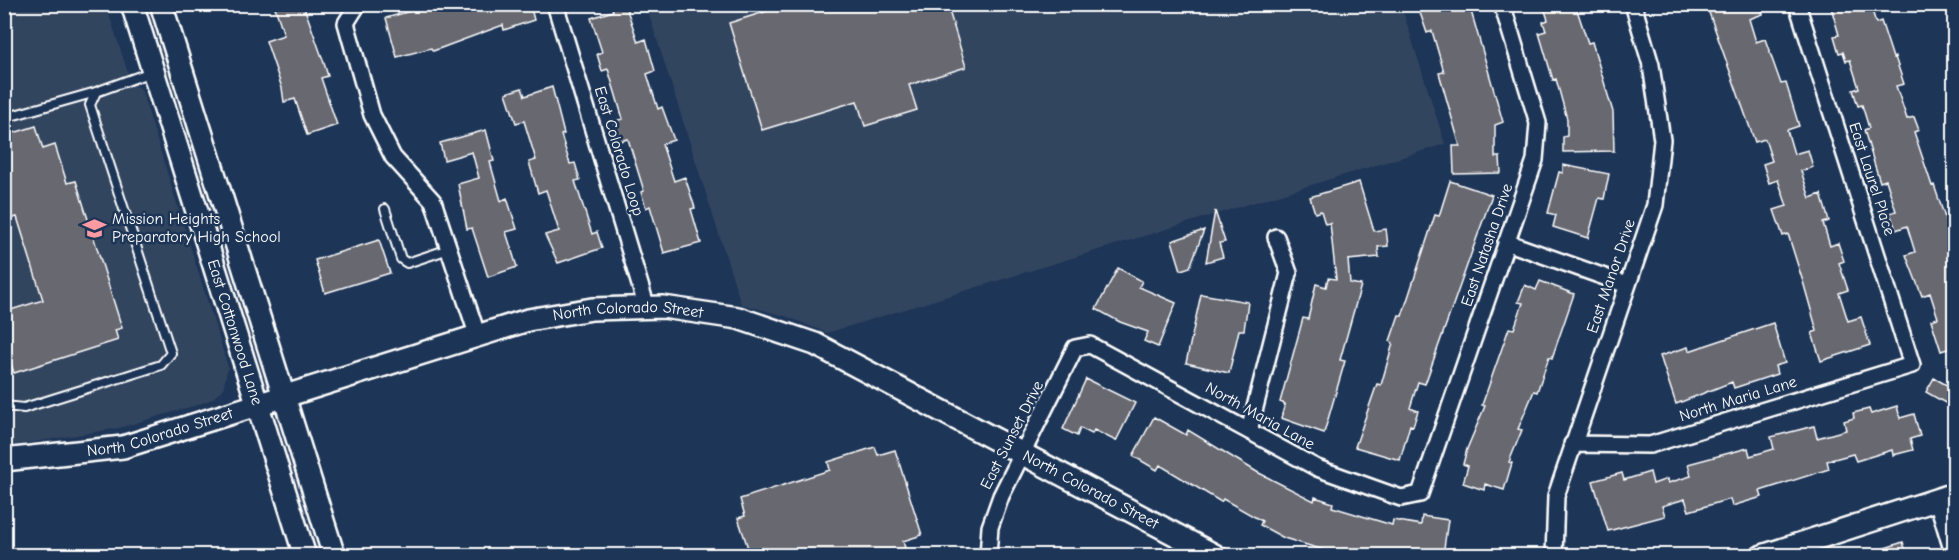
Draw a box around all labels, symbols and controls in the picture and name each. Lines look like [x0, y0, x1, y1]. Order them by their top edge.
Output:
street label: East Colorado Loop [591, 84, 647, 218]
street label: East Laurel Place [1845, 120, 1899, 238]
street label: East Natasha Drive [1458, 181, 1516, 309]
place label: Mission Heights Preparatory High School [112, 210, 281, 246]
school or university icon: Mission Heights Preparatory High School [81, 215, 107, 241]
street label: East Manor Drive [1583, 217, 1639, 335]
street label: East Cottonwood Lane [204, 257, 266, 407]
street label: North Colorado Street [551, 298, 705, 325]
street label: North Maria Lane [1677, 373, 1799, 425]
street label: East Sunset Drive [977, 378, 1047, 492]
street label: North Maria Lane [1202, 379, 1318, 453]
street label: North Colorado Street [86, 404, 236, 460]
street label: North Colorado Street [1020, 447, 1162, 533]

